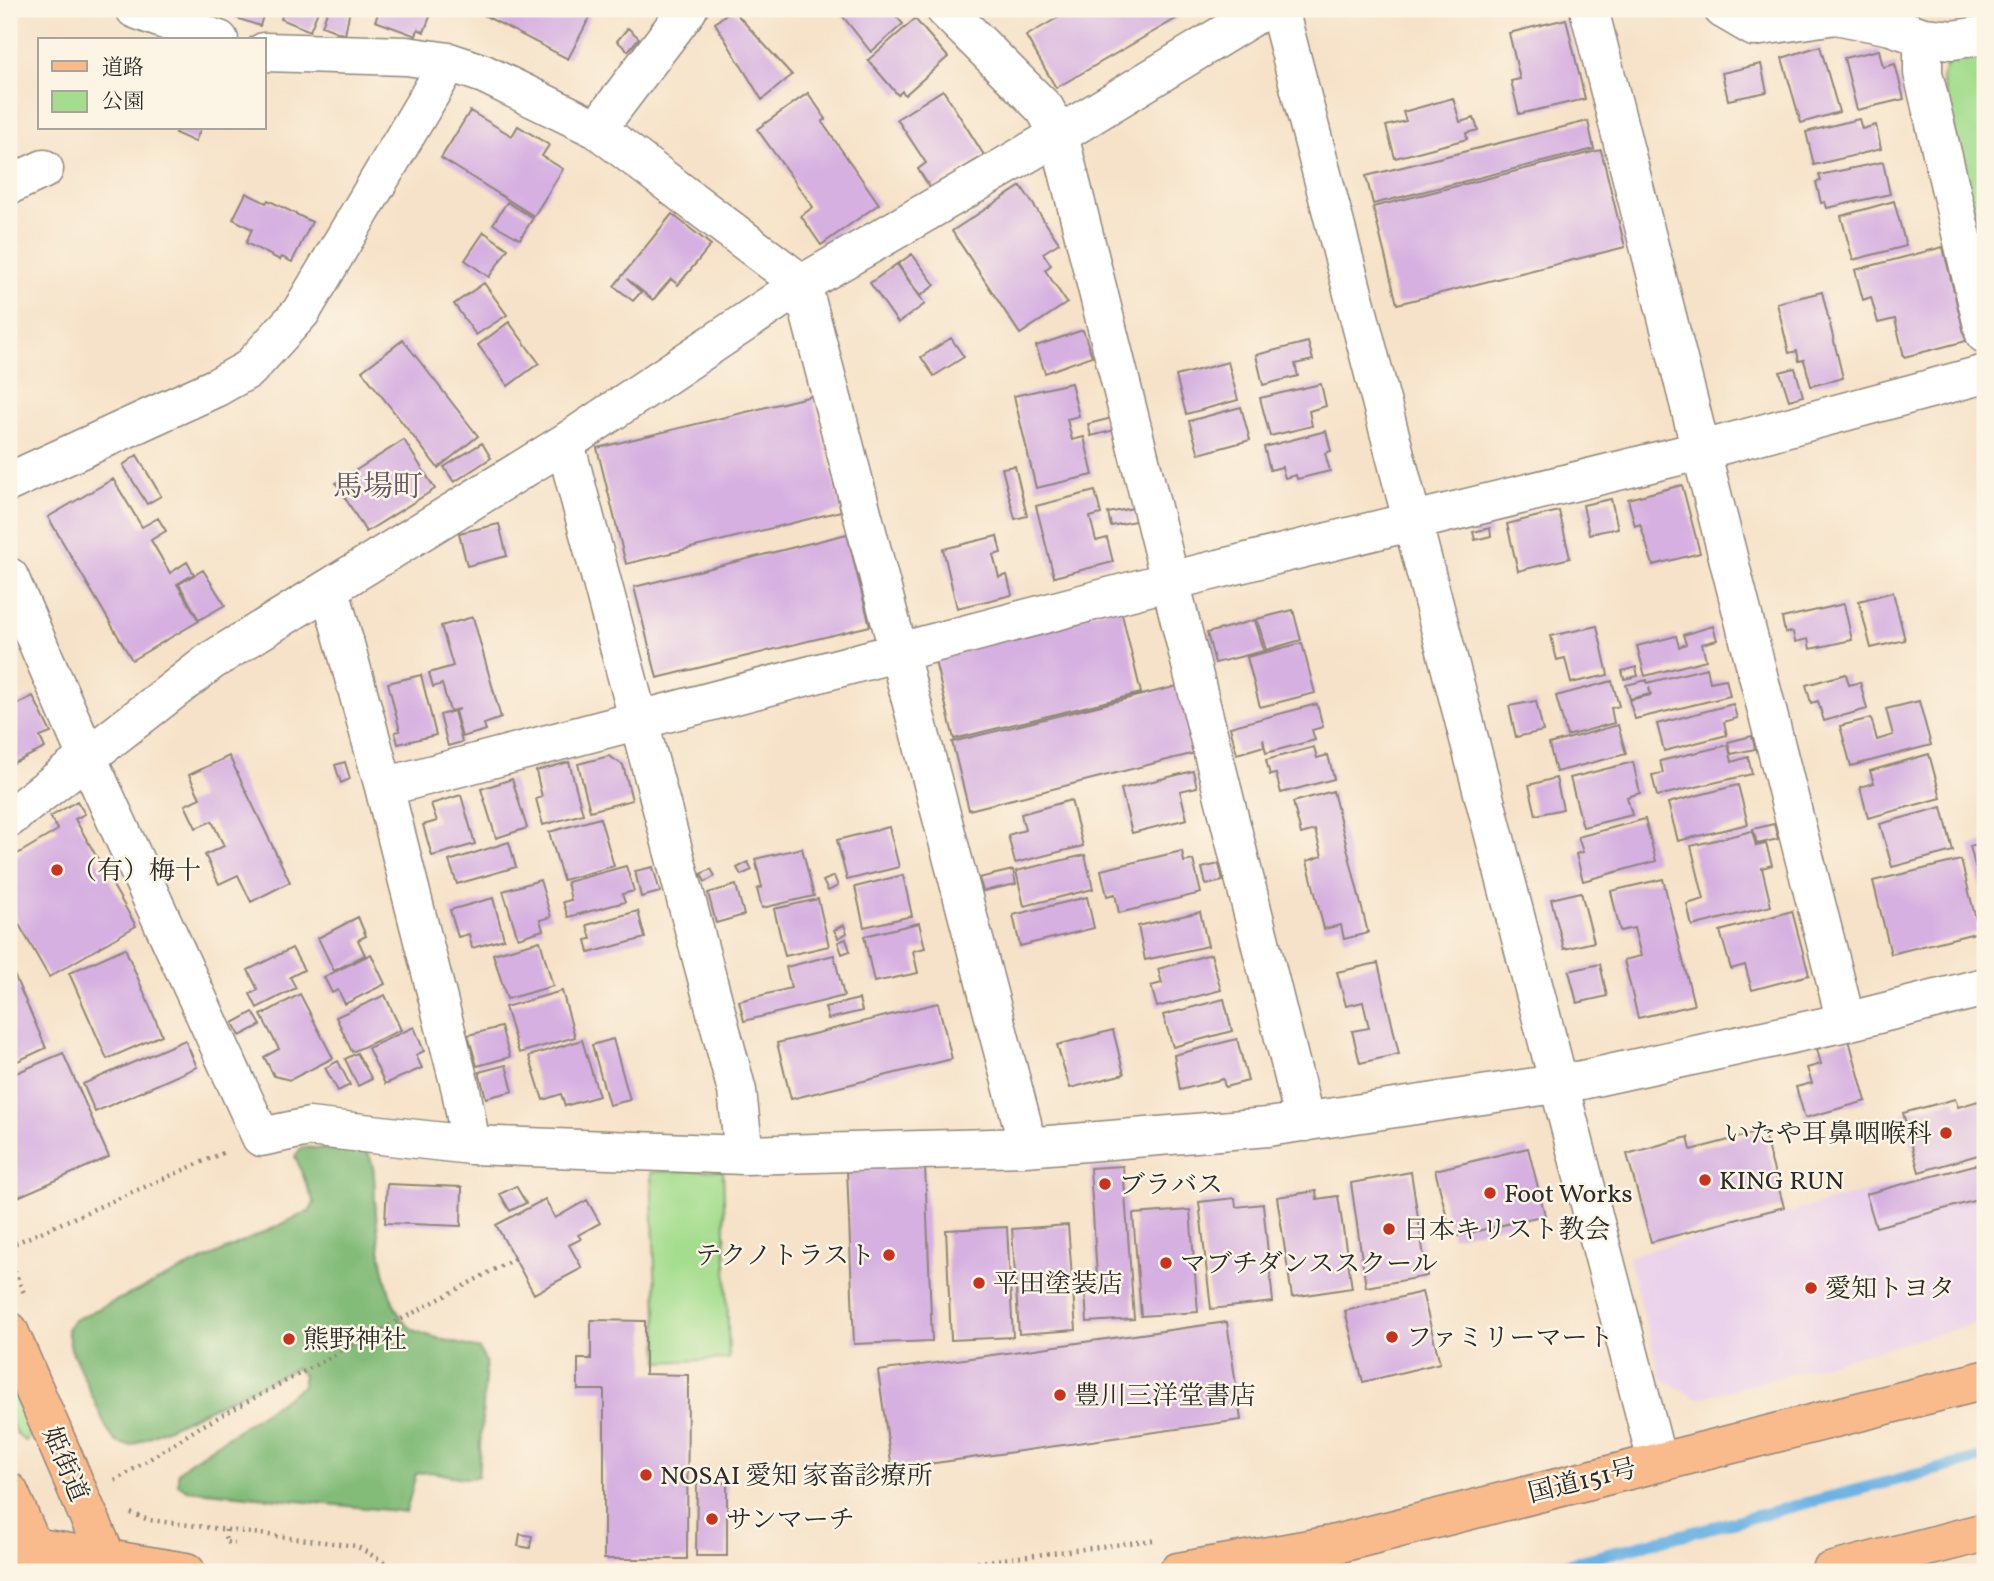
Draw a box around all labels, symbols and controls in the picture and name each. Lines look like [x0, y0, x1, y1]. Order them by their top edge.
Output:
legend [38, 38, 266, 130]
text: 道路 [102, 54, 144, 83]
text: 公園 [102, 88, 144, 117]
district label: 馬場町 [333, 467, 423, 509]
place label: （有）梅十 [71, 854, 201, 890]
marker: （有）梅十 [49, 862, 65, 878]
place label: いたや耳鼻咽喉科 [1724, 1117, 1932, 1153]
marker: いたや耳鼻咽喉科 [1938, 1125, 1954, 1141]
place label: KING RUN [1719, 1164, 1844, 1200]
place label: ブラバス [1119, 1168, 1223, 1204]
marker: KING RUN [1697, 1172, 1713, 1188]
marker: ブラバス [1097, 1176, 1113, 1192]
place label: Foot Works [1504, 1177, 1633, 1213]
marker: Foot Works [1482, 1185, 1498, 1201]
place label: 日本キリスト教会 [1403, 1213, 1610, 1249]
marker: 日本キリスト教会 [1381, 1221, 1397, 1237]
place label: テクノトラスト [695, 1239, 875, 1275]
marker: テクノトラスト [881, 1247, 897, 1263]
place label: マブチダンススクール [1180, 1247, 1438, 1283]
marker: マブチダンススクール [1158, 1255, 1174, 1271]
place label: 平田塗装店 [993, 1267, 1123, 1303]
place label: 愛知トヨタ [1825, 1272, 1955, 1308]
marker: 平田塗装店 [971, 1275, 987, 1291]
marker: 愛知トヨタ [1803, 1280, 1819, 1296]
place label: ファミリーマート [1406, 1321, 1613, 1357]
place label: 熊野神社 [303, 1323, 407, 1359]
marker: ファミリーマート [1384, 1329, 1400, 1345]
marker: 熊野神社 [281, 1331, 297, 1347]
place label: 豊川三洋堂書店 [1074, 1379, 1256, 1415]
marker: 豊川三洋堂書店 [1052, 1387, 1068, 1403]
street label: 姫街道 [32, 1422, 96, 1508]
street label: 国道151号 [1524, 1451, 1641, 1513]
place label: NOSAI 愛知 家畜診療所 [660, 1459, 933, 1495]
marker: NOSAI 愛知 家畜診療所 [638, 1467, 654, 1483]
place label: サンマーチ [726, 1503, 855, 1539]
marker: サンマーチ [704, 1511, 720, 1527]

